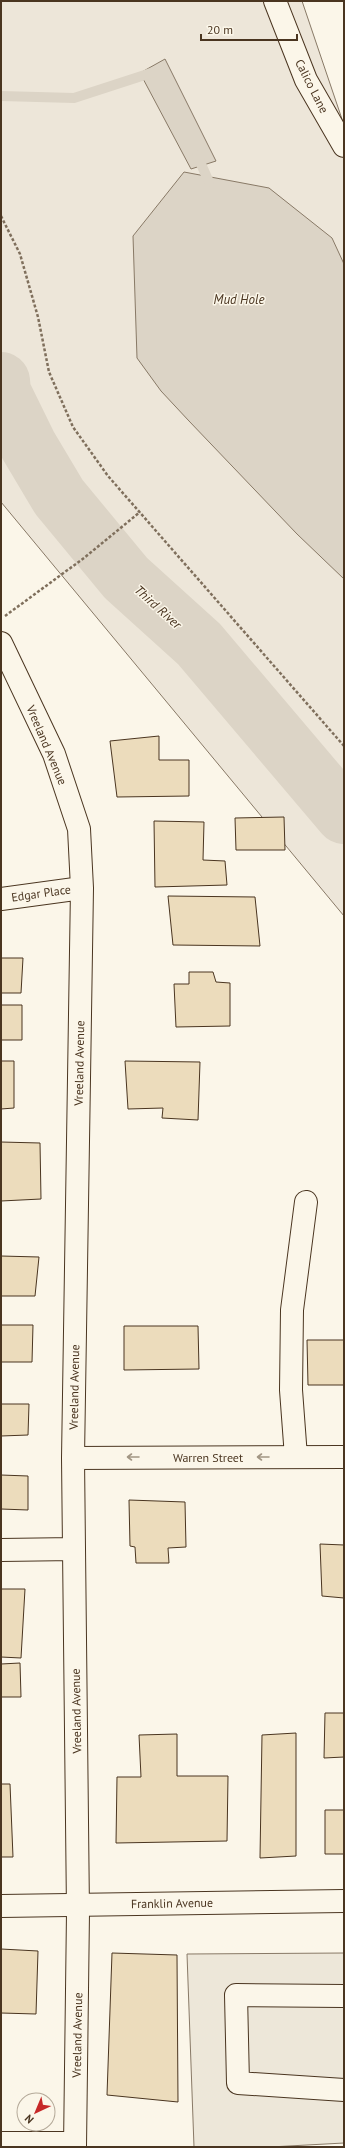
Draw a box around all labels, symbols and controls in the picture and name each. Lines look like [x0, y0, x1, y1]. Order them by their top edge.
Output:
scale bar [201, 16, 297, 42]
text: 20 m [207, 22, 233, 37]
street label: Calico Lane [292, 56, 332, 116]
water label: Mud Hole [214, 291, 264, 308]
water label: Third River [131, 581, 186, 633]
street label: Vreeland Avenue [23, 702, 71, 787]
street label: Edgar Place [10, 881, 72, 905]
street label: Vreeland Avenue [71, 1020, 87, 1107]
street label: Vreeland Avenue [66, 1344, 82, 1431]
street label: Warren Street [173, 1450, 243, 1465]
one-way arrow [127, 1453, 140, 1461]
one-way arrow [257, 1453, 270, 1461]
street label: Vreeland Avenue [68, 1668, 84, 1755]
street label: Franklin Avenue [131, 1895, 213, 1911]
street label: Vreeland Avenue [69, 1992, 85, 2079]
north arrow [16, 2092, 56, 2132]
text: N [22, 2112, 37, 2127]

